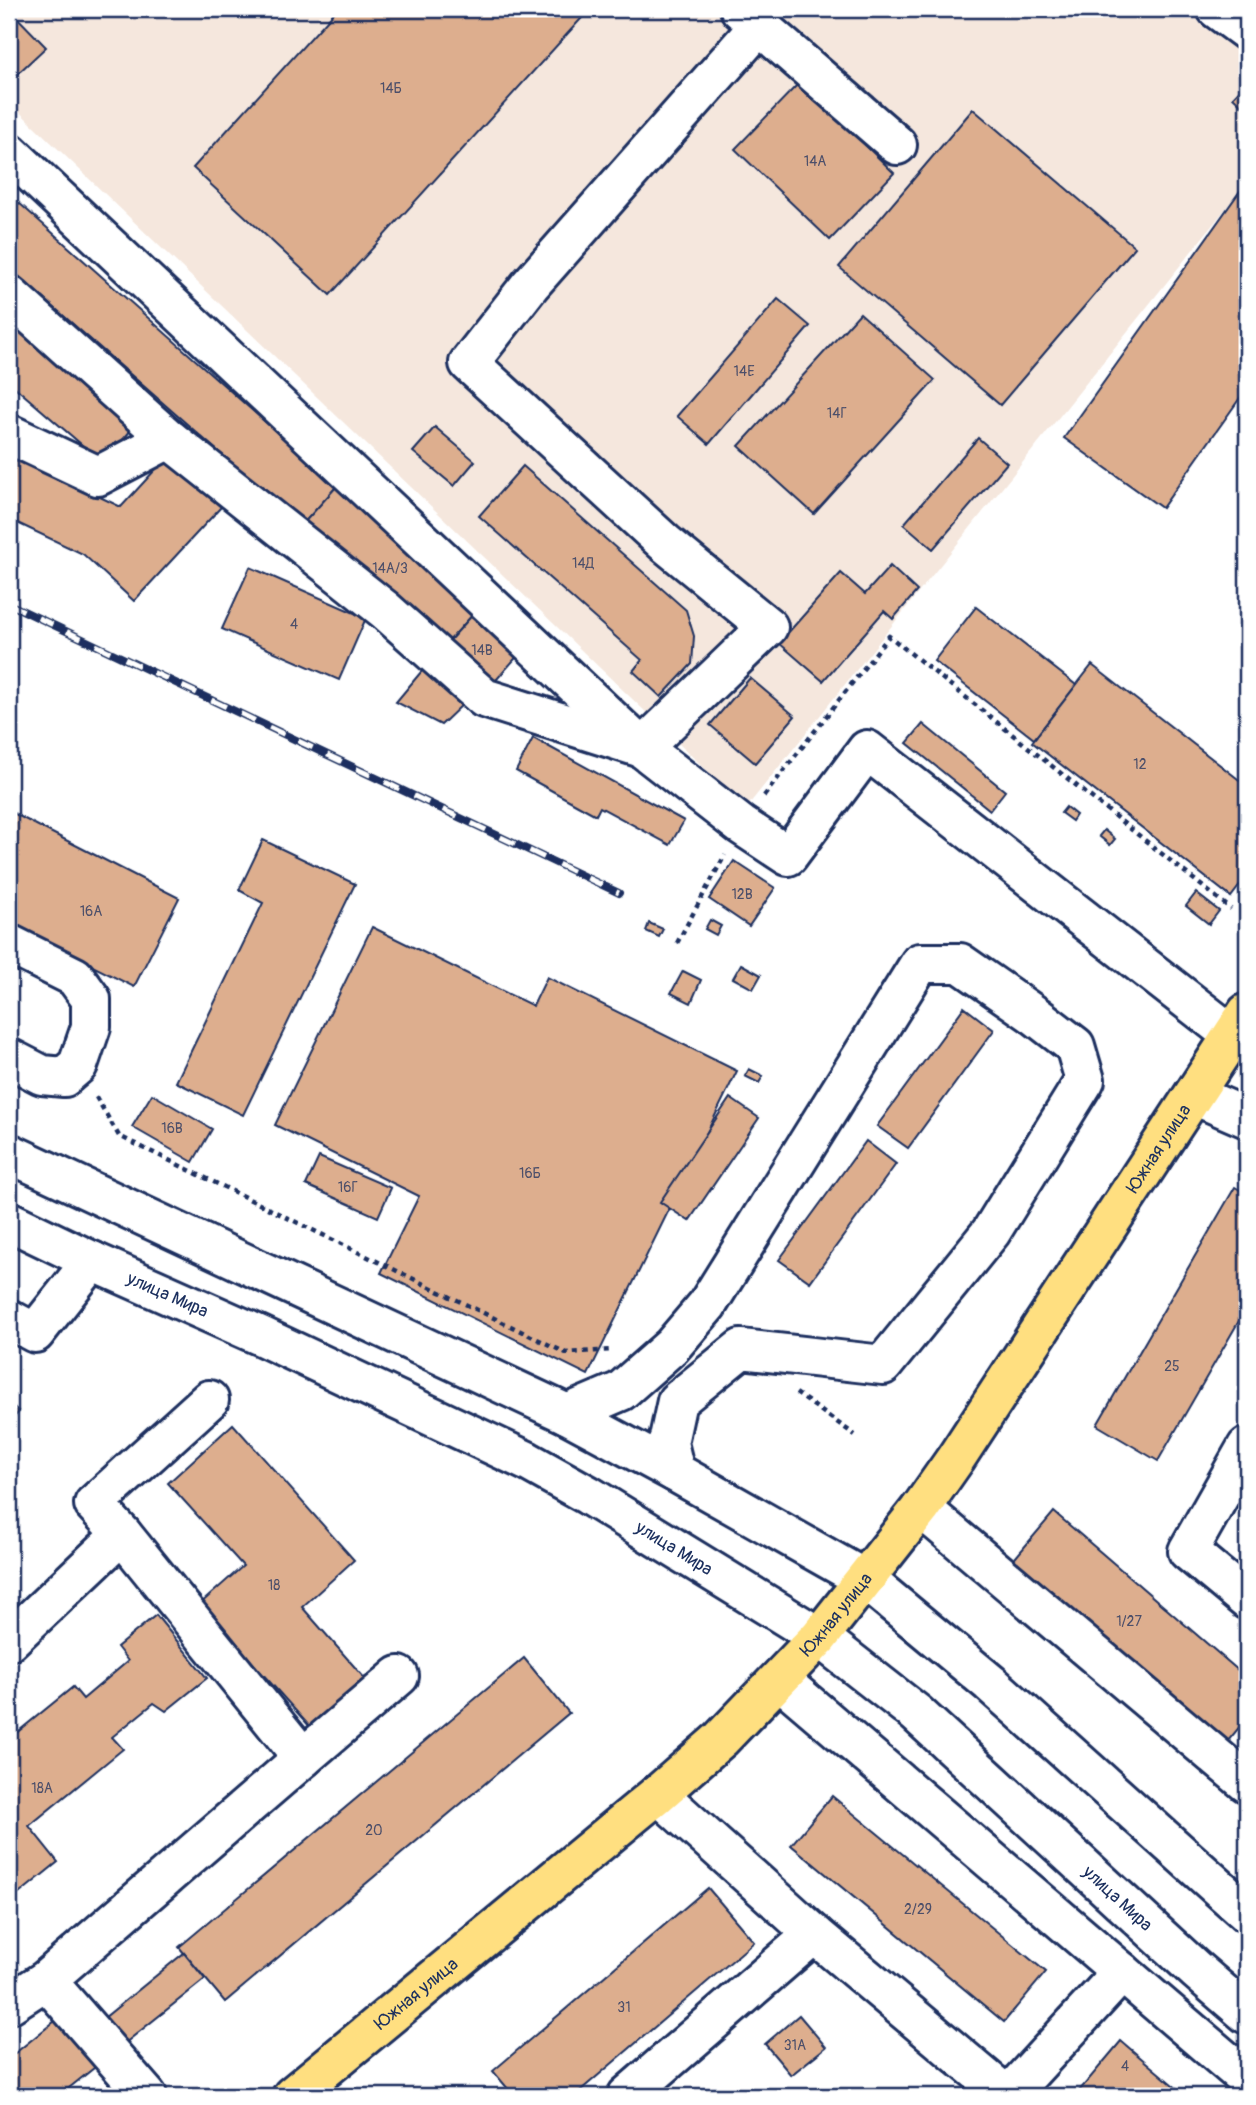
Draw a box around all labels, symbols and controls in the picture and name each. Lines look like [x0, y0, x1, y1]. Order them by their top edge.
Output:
house number: 14Б [380, 80, 402, 97]
house number: 14А [804, 153, 826, 170]
house number: 14Е [734, 363, 754, 380]
house number: 14Г [827, 405, 847, 422]
house number: 14Д [572, 555, 595, 572]
house number: 14А/3 [372, 560, 408, 577]
house number: 4 [290, 616, 298, 633]
house number: 14В [471, 642, 493, 659]
house number: 12 [1133, 756, 1147, 773]
house number: 12В [731, 886, 753, 903]
house number: 16А [80, 903, 102, 920]
street label: Южная улица [1121, 1100, 1196, 1197]
house number: 16В [161, 1120, 183, 1137]
house number: 16Б [519, 1165, 541, 1182]
house number: 16Г [338, 1179, 358, 1196]
street label: улица Мира [122, 1267, 212, 1323]
house number: 25 [1164, 1358, 1180, 1375]
street label: улица Мира [630, 1515, 717, 1581]
street label: Южная улица [796, 1568, 878, 1661]
house number: 18 [268, 1577, 280, 1594]
house number: 1/27 [1116, 1613, 1142, 1630]
house number: 18А [31, 1780, 53, 1797]
house number: 20 [365, 1822, 383, 1839]
street label: улица Мира [1077, 1860, 1157, 1936]
house number: 2/29 [904, 1901, 932, 1918]
street label: Южная улица [370, 1953, 463, 2035]
house number: 31 [617, 1999, 631, 2016]
house number: 31А [784, 2037, 806, 2054]
house number: 4 [1121, 2058, 1129, 2075]

